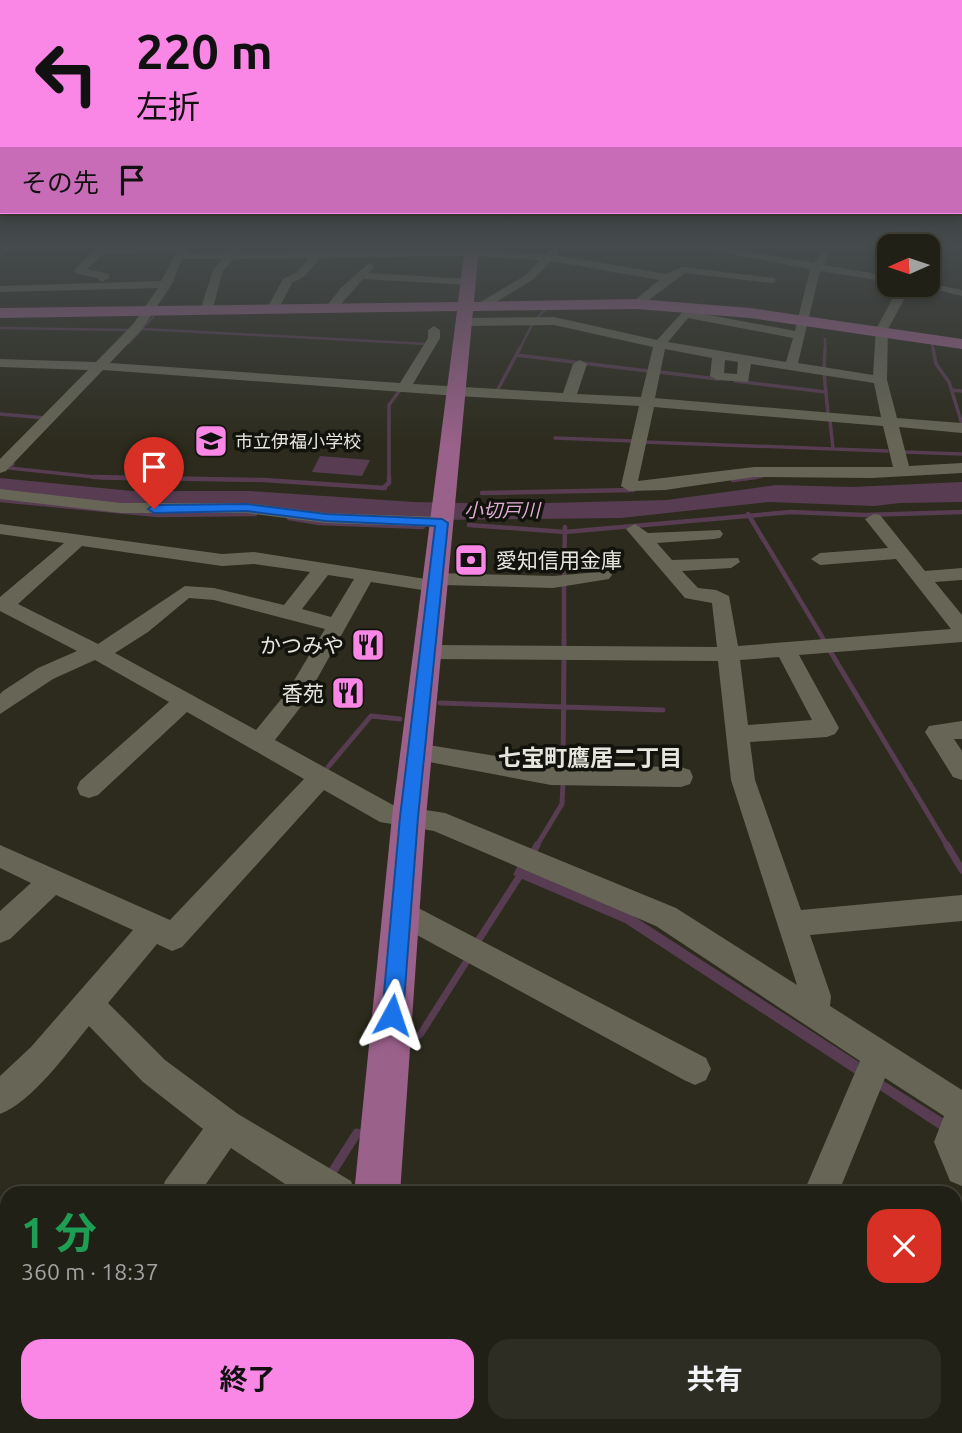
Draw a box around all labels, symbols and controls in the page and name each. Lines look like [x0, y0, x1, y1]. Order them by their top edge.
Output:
text: 220 m [136, 23, 273, 78]
icon: left [21, 28, 112, 119]
text: 左折 [136, 88, 200, 124]
icon: arrive [113, 161, 151, 199]
text: その先 [21, 168, 99, 197]
north arrow [877, 234, 940, 298]
map controls [877, 234, 940, 297]
school or university icon: 市立伊福小学校 [192, 422, 230, 460]
place label: 市立伊福小学校 [235, 431, 361, 451]
pin [124, 437, 184, 509]
icon: arrive [135, 448, 173, 486]
water label: 小切戸川 [464, 499, 542, 521]
bank icon: 愛知信用金庫 [452, 541, 490, 579]
place label: 愛知信用金庫 [496, 548, 622, 572]
restaurant icon: かつみや [349, 626, 387, 664]
place label: かつみや [260, 633, 344, 657]
restaurant icon: 香苑 [329, 674, 367, 712]
place label: 香苑 [282, 681, 324, 705]
district label: 七宝町鷹居二丁目 [498, 745, 682, 770]
position arrow [355, 978, 429, 1052]
text: 1 分 [21, 1209, 97, 1256]
button: close [867, 1209, 941, 1283]
text: 360 m · 18:37 [21, 1259, 159, 1284]
button: 終了 [21, 1339, 474, 1419]
button: 共有 [488, 1339, 941, 1419]

